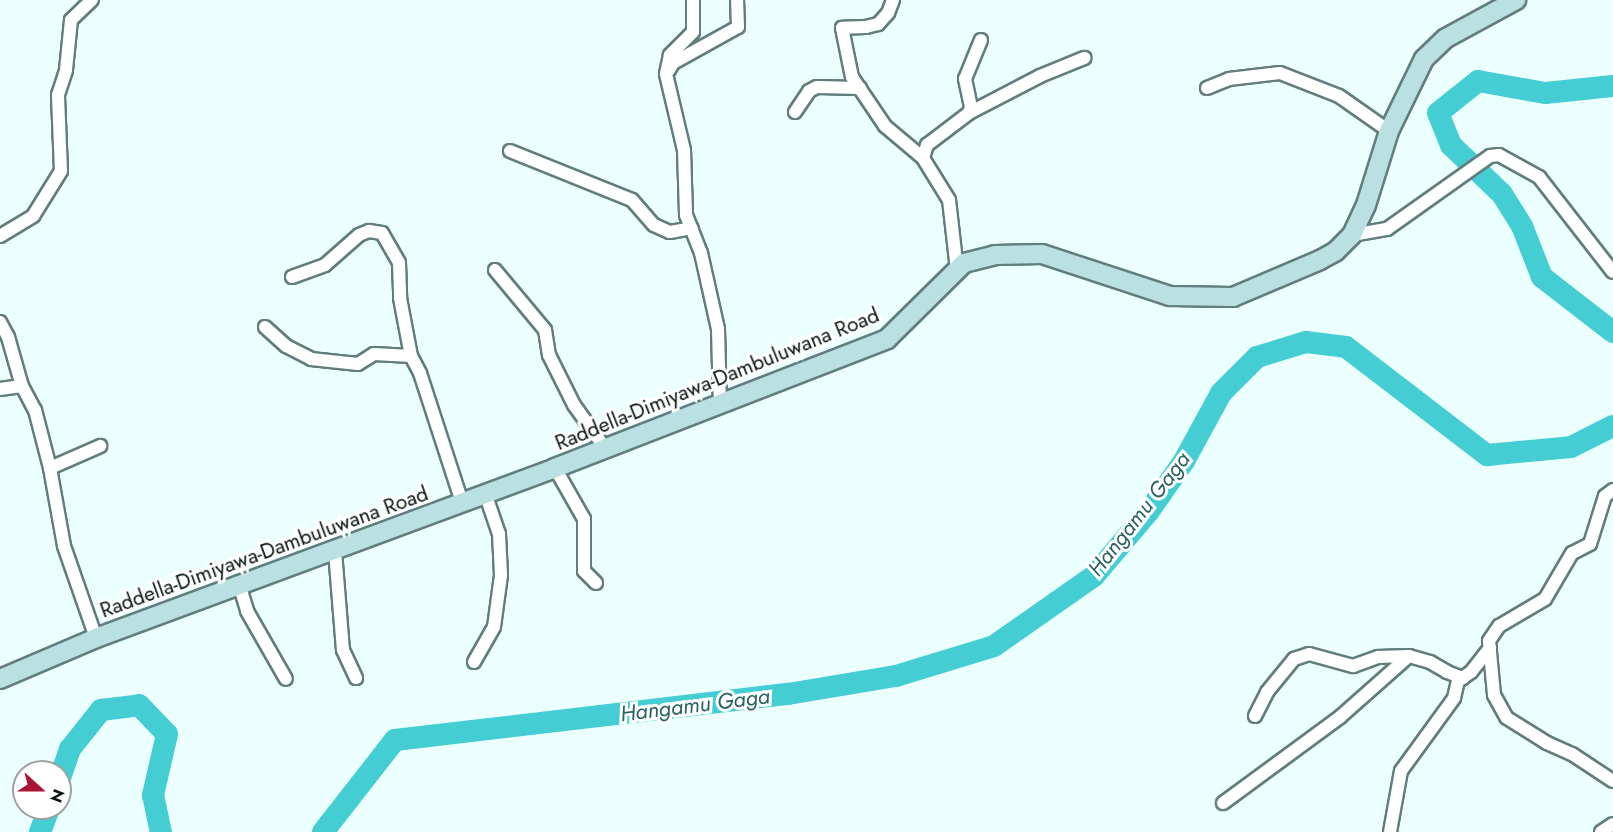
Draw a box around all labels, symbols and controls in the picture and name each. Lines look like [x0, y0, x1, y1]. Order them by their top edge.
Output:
street label: Raddella-Dimiyawa-Dambuluwana Road [551, 302, 883, 456]
water label: Hangamu Gaga [1082, 447, 1196, 581]
street label: Raddella-Dimiyawa-Dambuluwana Road [97, 481, 431, 623]
water label: Hangamu Gaga [619, 683, 771, 727]
north arrow [12, 760, 72, 820]
text: N [44, 786, 70, 806]

